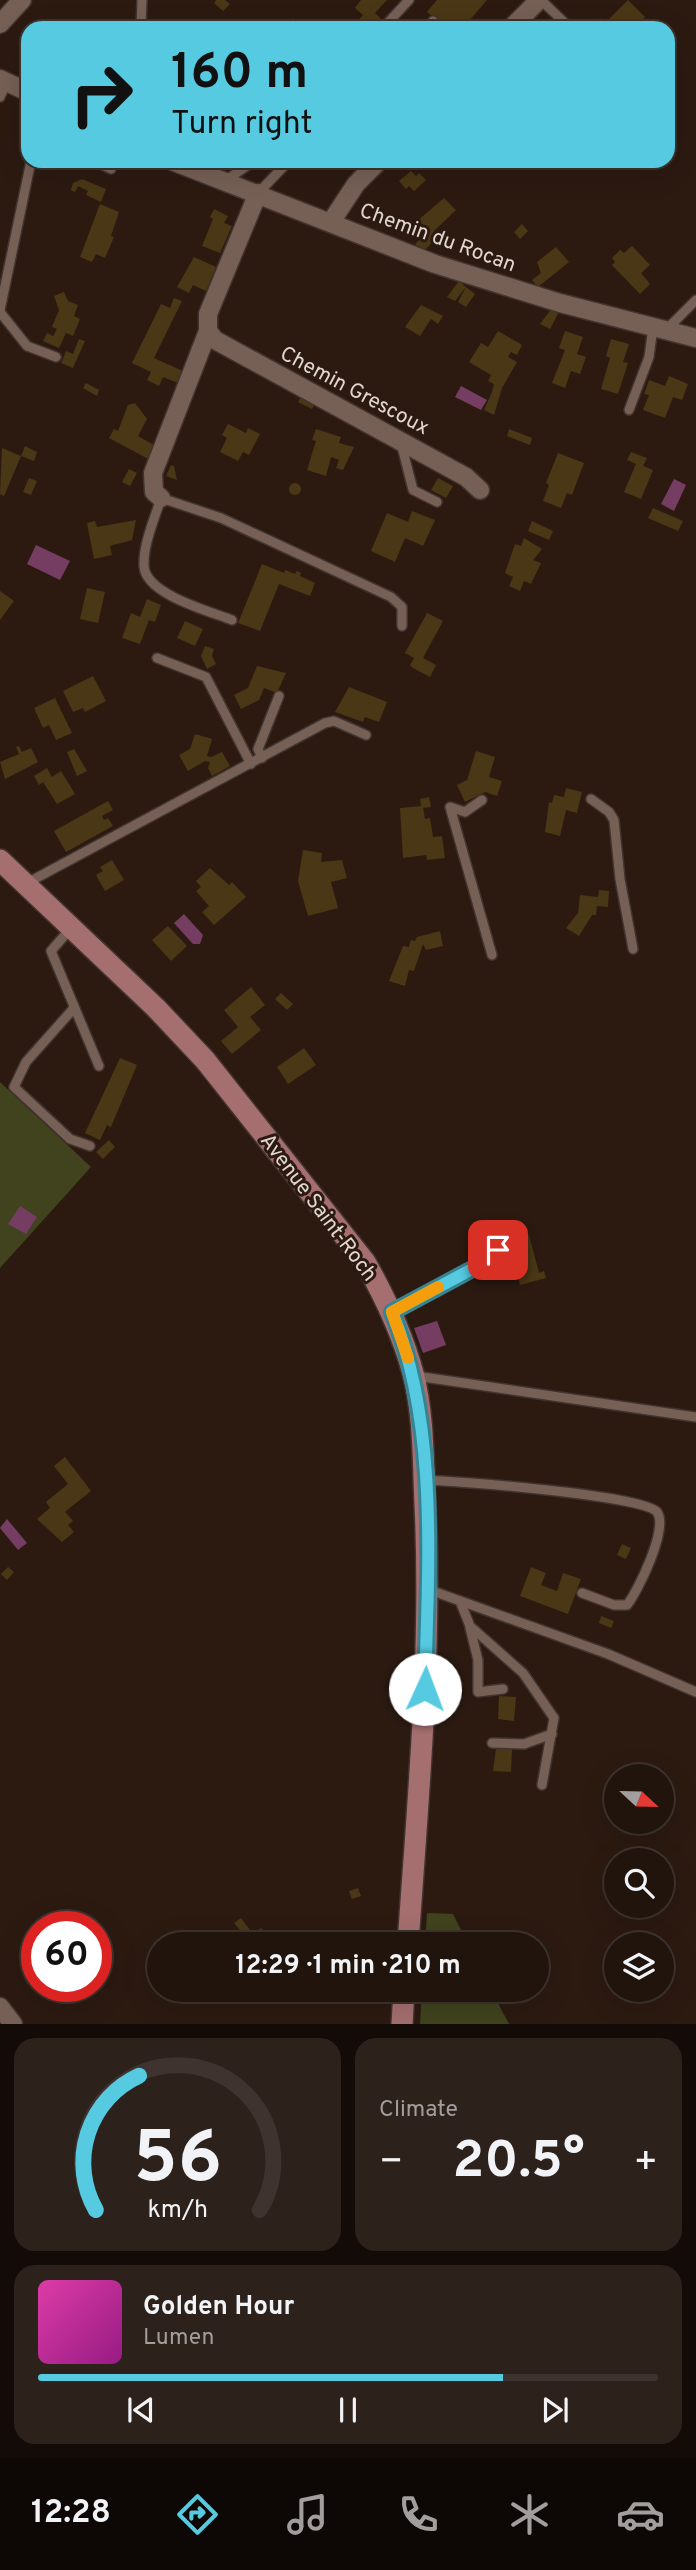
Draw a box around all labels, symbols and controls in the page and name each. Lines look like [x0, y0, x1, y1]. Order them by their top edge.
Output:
text: 160 m [171, 44, 308, 106]
icon: right [56, 49, 147, 140]
text: Turn right [171, 105, 313, 145]
street label: Chemin du Rocan [356, 198, 519, 279]
street label: Chemin Grescoux [275, 341, 434, 442]
street label: Avenue Saint-Roch [253, 1128, 382, 1287]
pin [468, 1220, 528, 1280]
icon: arrive [479, 1231, 517, 1269]
position arrow [388, 1652, 462, 1726]
north arrow [604, 1764, 674, 1834]
map controls [604, 1764, 674, 2002]
button: search [604, 1848, 674, 1918]
speed limit sign: 60 [21, 1911, 112, 2002]
button: layers [604, 1932, 674, 2002]
text: 12:29 · 1 min · 210 m [235, 1950, 461, 1983]
text: Climate [379, 2096, 458, 2125]
text: 56 [133, 2117, 222, 2209]
text: 20.5° [452, 2130, 585, 2196]
text: − [379, 2139, 404, 2188]
text: + [633, 2139, 658, 2188]
text: km/h [147, 2195, 208, 2227]
text: Golden Hour [143, 2291, 294, 2324]
text: Lumen [143, 2324, 214, 2353]
icon: previous [122, 2391, 160, 2429]
icon: pause [329, 2391, 367, 2429]
icon: next [536, 2391, 574, 2429]
icon: directions [173, 2490, 222, 2539]
icon: music [283, 2490, 332, 2539]
icon: phone [394, 2490, 443, 2539]
icon: climate [505, 2490, 554, 2539]
icon: car [616, 2490, 665, 2539]
text: 12:28 [31, 2494, 111, 2534]

